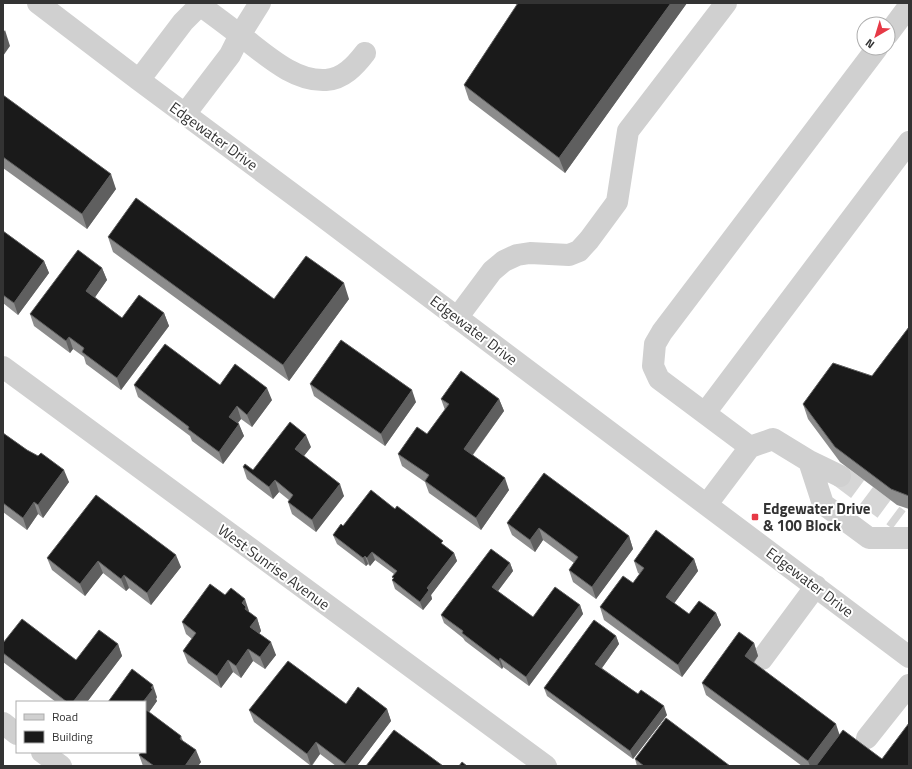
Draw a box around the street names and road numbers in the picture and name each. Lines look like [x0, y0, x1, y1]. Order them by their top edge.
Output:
street label: Edgewater Drive [165, 96, 263, 176]
street label: Edgewater Drive [425, 289, 523, 371]
street label: West Sunrise Avenue [213, 518, 335, 616]
street label: Edgewater Drive [761, 541, 859, 623]

